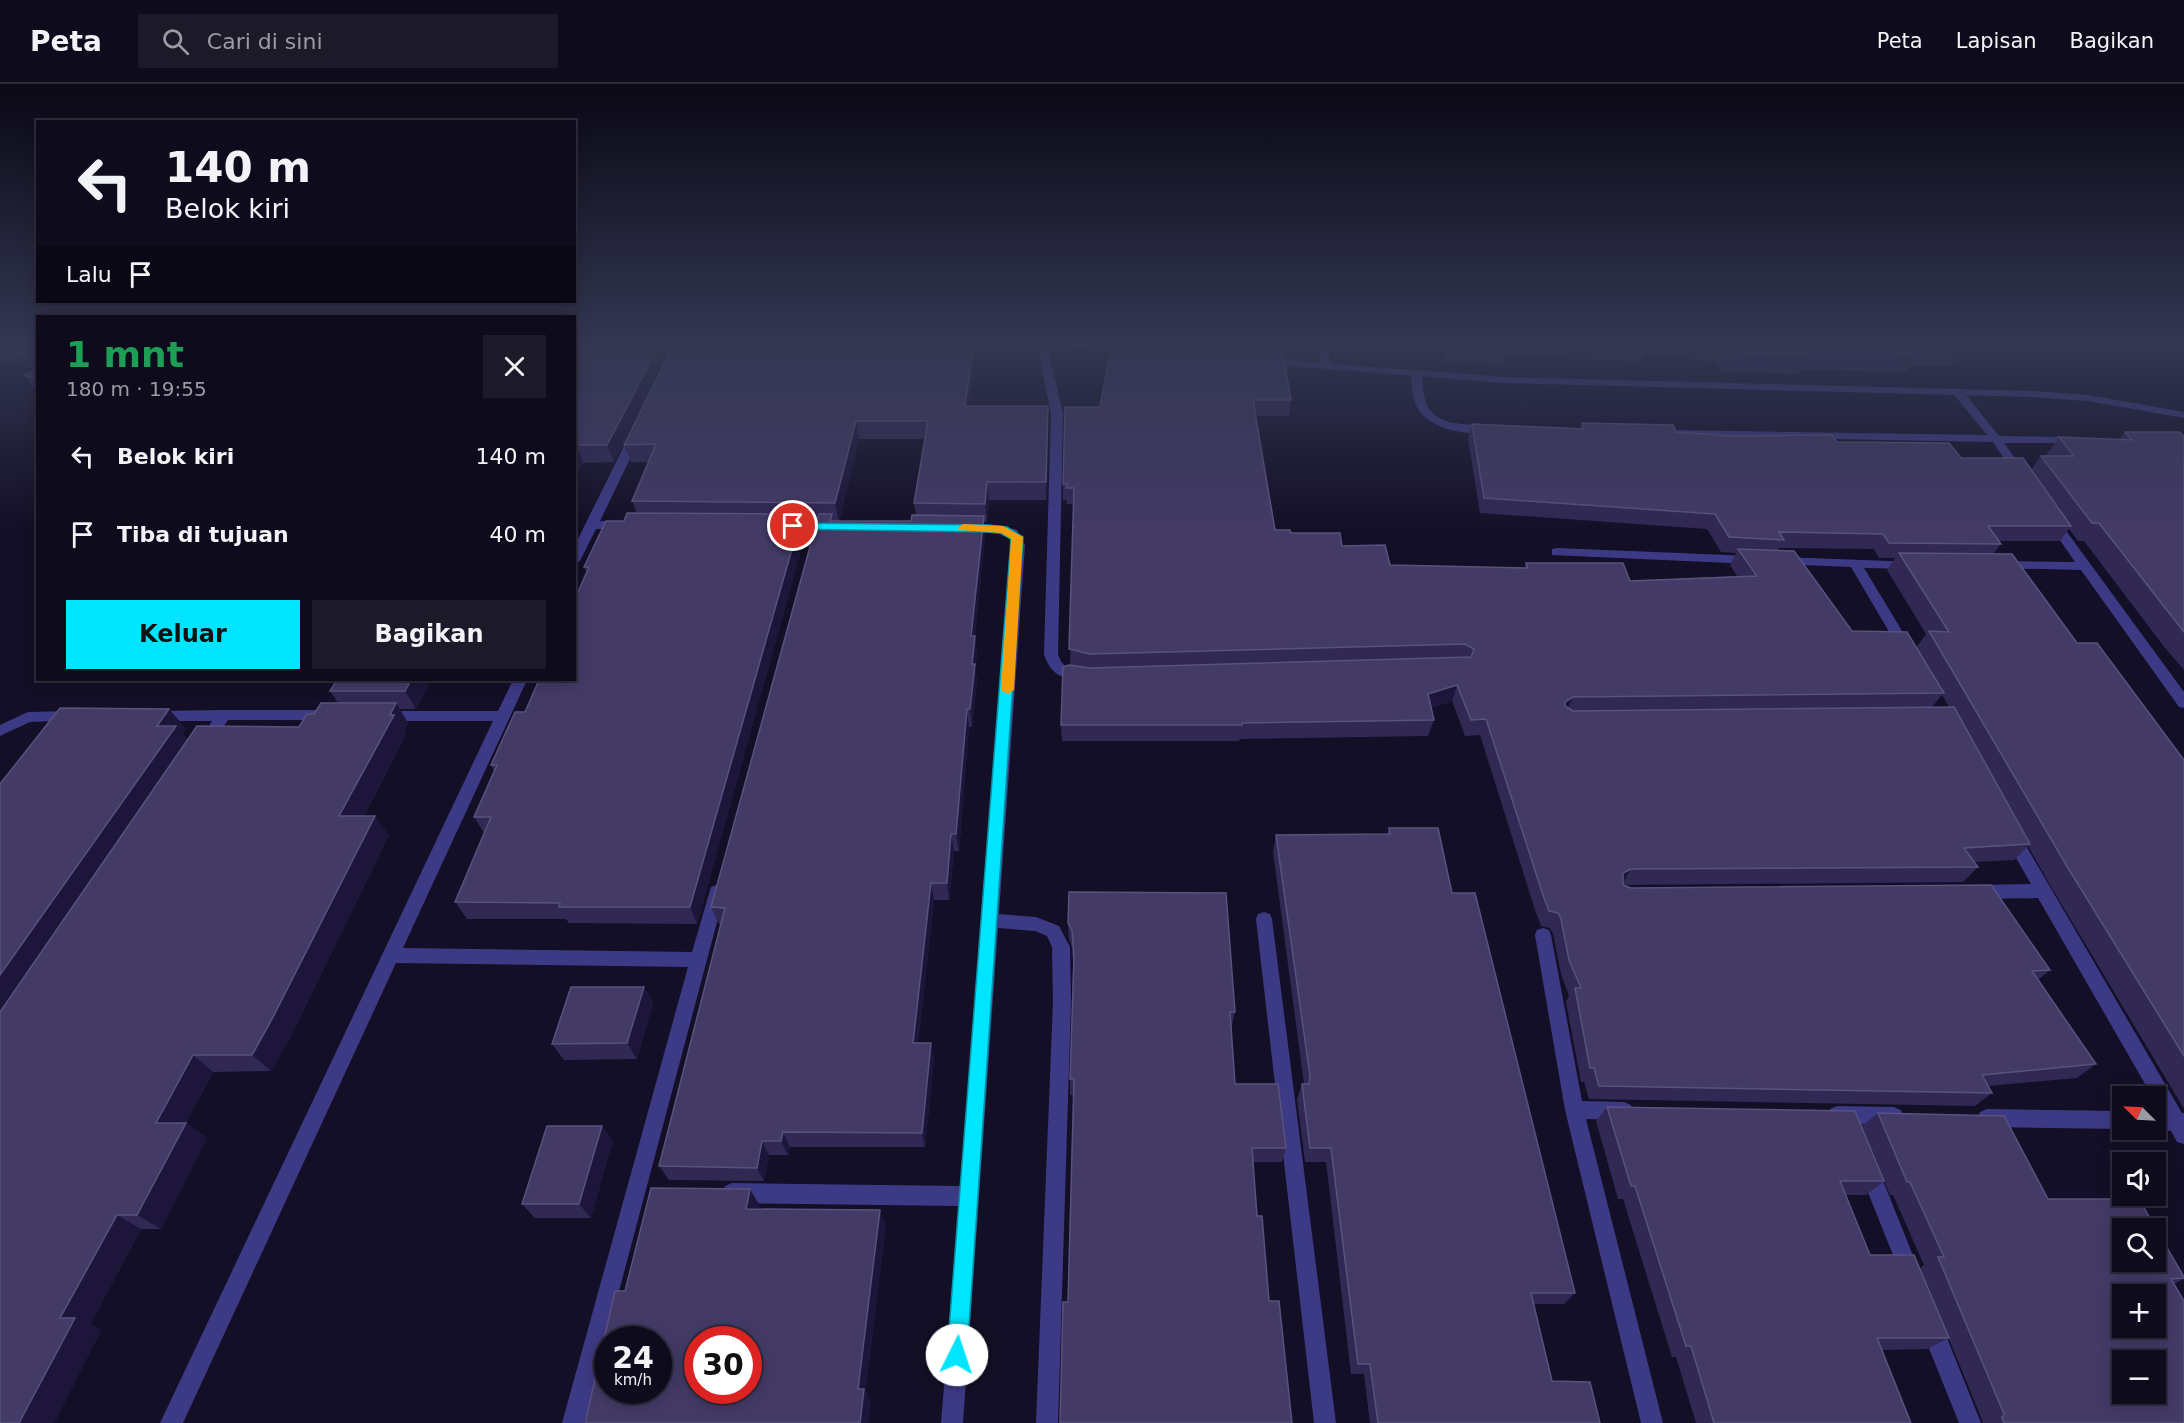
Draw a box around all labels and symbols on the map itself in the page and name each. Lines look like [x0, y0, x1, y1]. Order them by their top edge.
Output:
pin [767, 500, 818, 551]
north arrow [2112, 1086, 2166, 1140]
position arrow [925, 1323, 989, 1387]
speed limit sign: 30 [684, 1326, 762, 1404]

